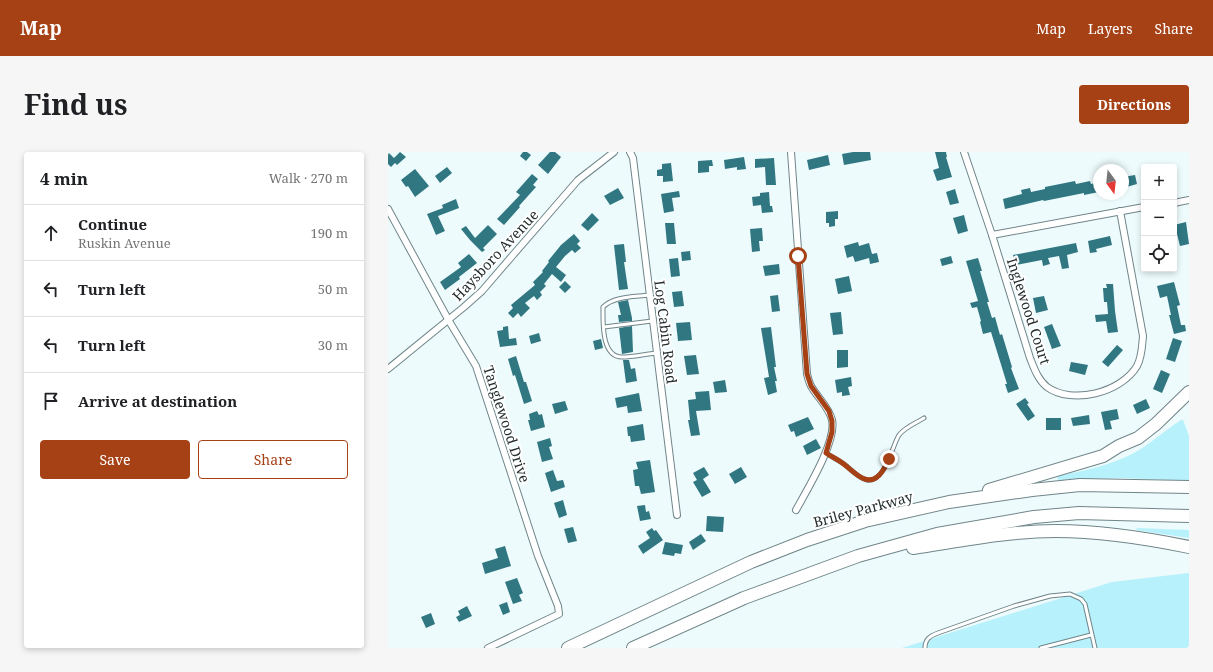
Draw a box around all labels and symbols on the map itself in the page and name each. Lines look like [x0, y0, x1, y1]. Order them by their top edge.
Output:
north arrow [1093, 164, 1129, 200]
street label: Haysboro Avenue [448, 205, 542, 305]
route start [789, 247, 807, 265]
street label: Inglewood Court [1003, 255, 1055, 367]
street label: Log Cabin Road [650, 279, 682, 385]
street label: Tanglewood Drive [479, 363, 535, 485]
route end [880, 450, 898, 468]
street label: Briley Parkway [811, 487, 915, 531]

